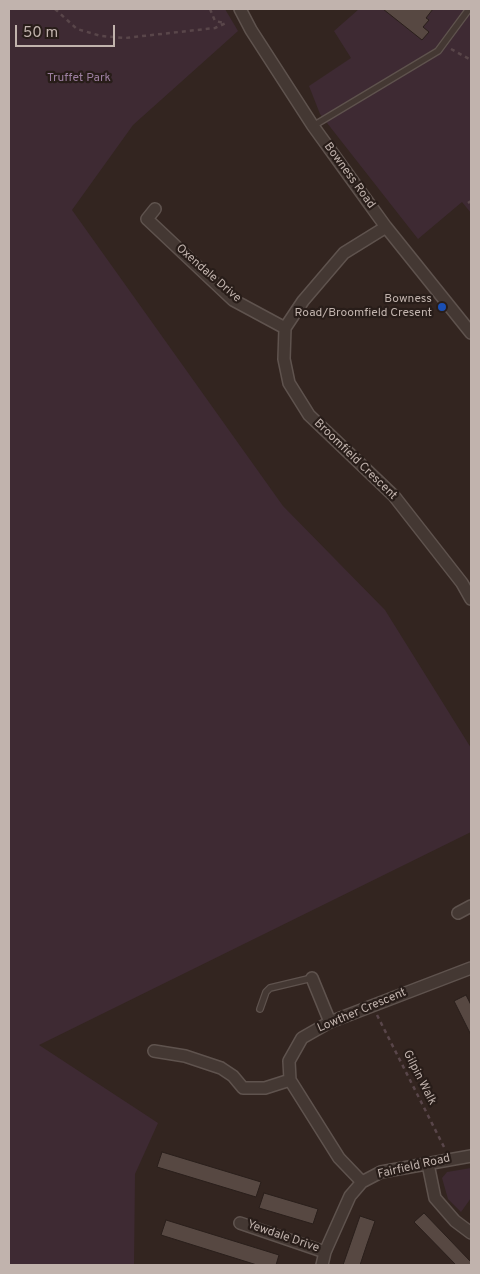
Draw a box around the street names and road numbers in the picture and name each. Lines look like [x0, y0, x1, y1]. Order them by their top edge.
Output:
street label: Bowness Road [320, 140, 378, 212]
street label: Oxendale Drive [172, 242, 244, 306]
street label: Broomfield Crescent [310, 417, 400, 503]
street label: Lowther Crescent [315, 986, 409, 1036]
street label: Gilpin Walk [399, 1048, 439, 1108]
street label: Fairfield Road [376, 1152, 452, 1182]
street label: Yewdale Drive [245, 1218, 321, 1256]

